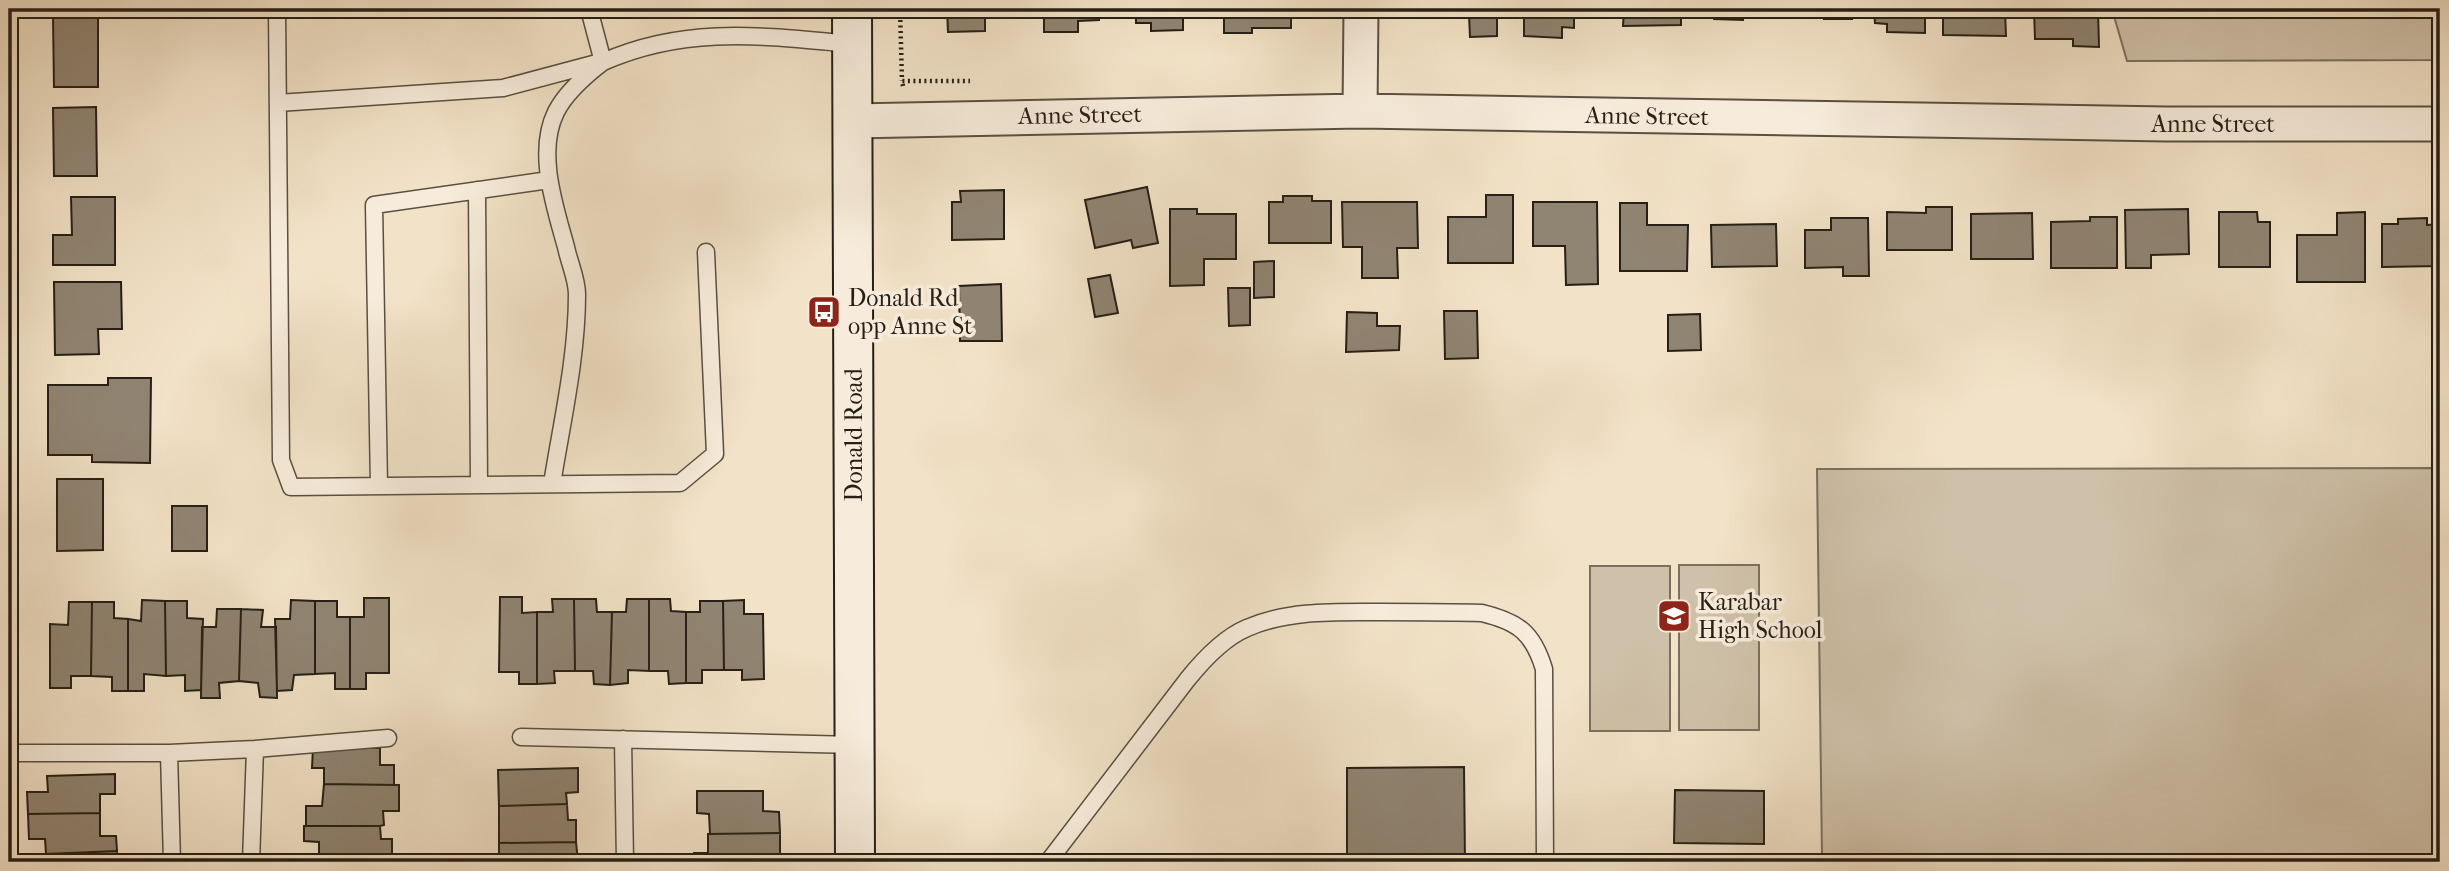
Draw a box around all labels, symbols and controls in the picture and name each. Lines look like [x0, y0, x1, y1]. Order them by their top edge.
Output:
street label: Anne Street [1017, 100, 1143, 130]
street label: Anne Street [1584, 101, 1710, 131]
street label: Anne Street [2150, 110, 2275, 138]
place label: Donald Rd opp Anne St [848, 284, 973, 340]
bus stop icon: Donald Rd opp Anne St [805, 293, 843, 331]
street label: Donald Road [840, 367, 868, 502]
place label: Karabar High School [1698, 588, 1823, 644]
school or university icon: Karabar High School [1655, 597, 1693, 635]

